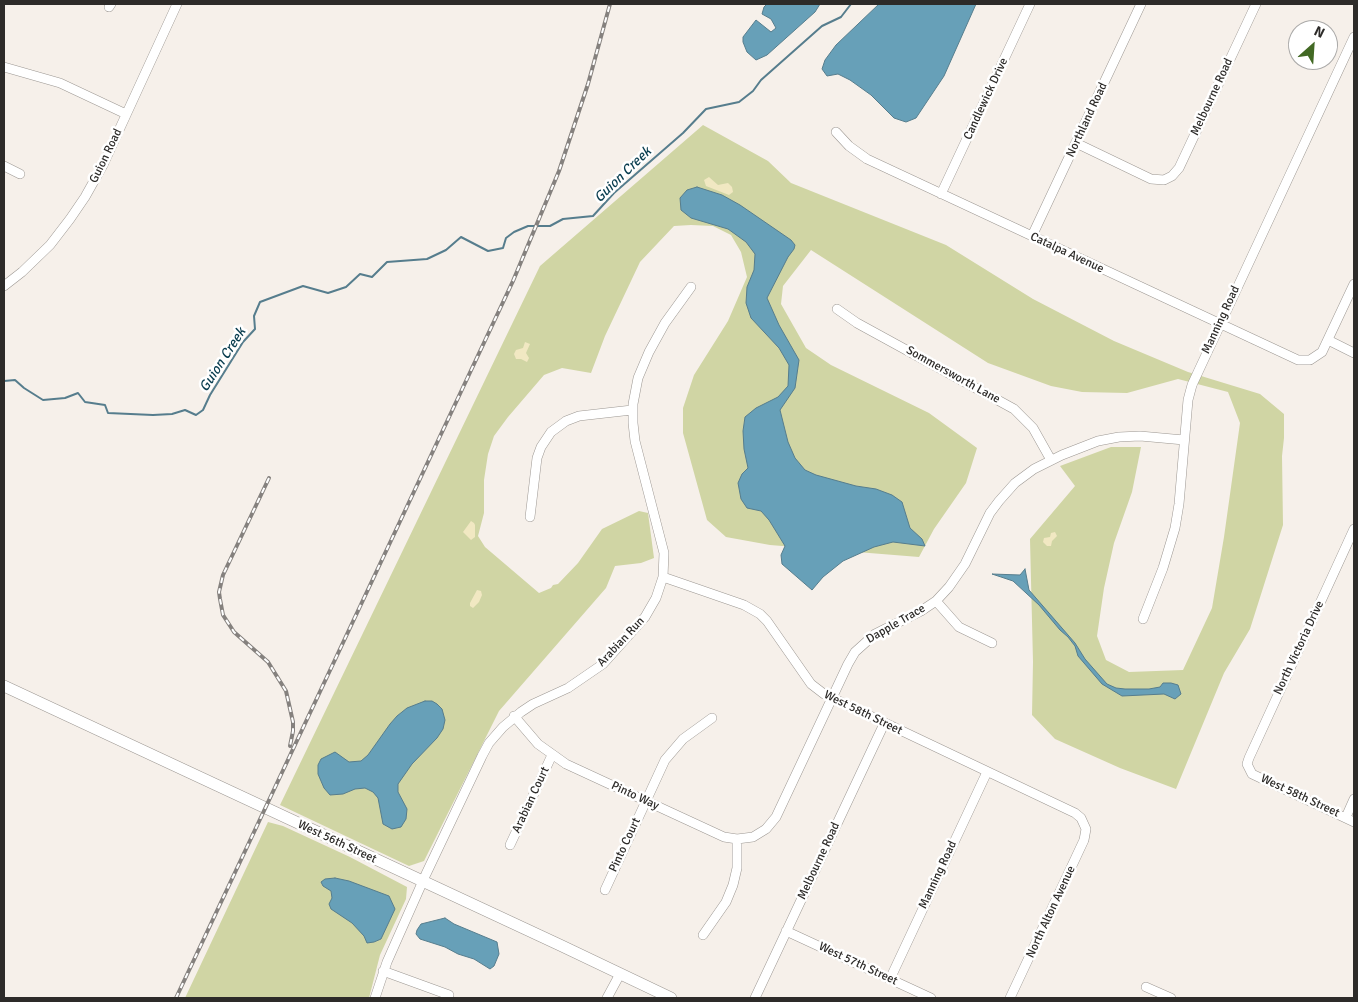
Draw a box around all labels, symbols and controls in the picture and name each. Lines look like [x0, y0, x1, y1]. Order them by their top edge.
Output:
north arrow [1288, 20, 1338, 70]
text: N [1311, 22, 1327, 42]
street label: Candlewick Drive [961, 56, 1011, 142]
street label: Melbourne Road [1188, 56, 1236, 138]
street label: Northland Road [1063, 80, 1111, 160]
street label: Guion Road [87, 127, 125, 185]
water label: Guion Creek [591, 144, 655, 206]
street label: Catalpa Avenue [1028, 230, 1106, 276]
street label: Manning Road [1199, 284, 1243, 356]
water label: Guion Creek [196, 325, 250, 395]
street label: Sommersworth Lane [903, 343, 1003, 407]
street label: North Victoria Drive [1271, 599, 1327, 697]
street label: Dapple Trace [864, 601, 928, 647]
street label: Arabian Run [594, 614, 648, 670]
street label: West 58th Street [821, 688, 905, 738]
street label: Arabian Court [509, 765, 553, 835]
street label: West 58th Street [1258, 771, 1342, 821]
street label: Pinto Way [609, 779, 661, 813]
street label: Pinto Court [606, 815, 644, 875]
street label: West 56th Street [295, 817, 379, 867]
street label: Melbourne Road [795, 820, 843, 902]
street label: Manning Road [916, 839, 960, 911]
street label: North Alton Avenue [1023, 864, 1079, 960]
street label: West 57th Street [816, 939, 900, 989]

